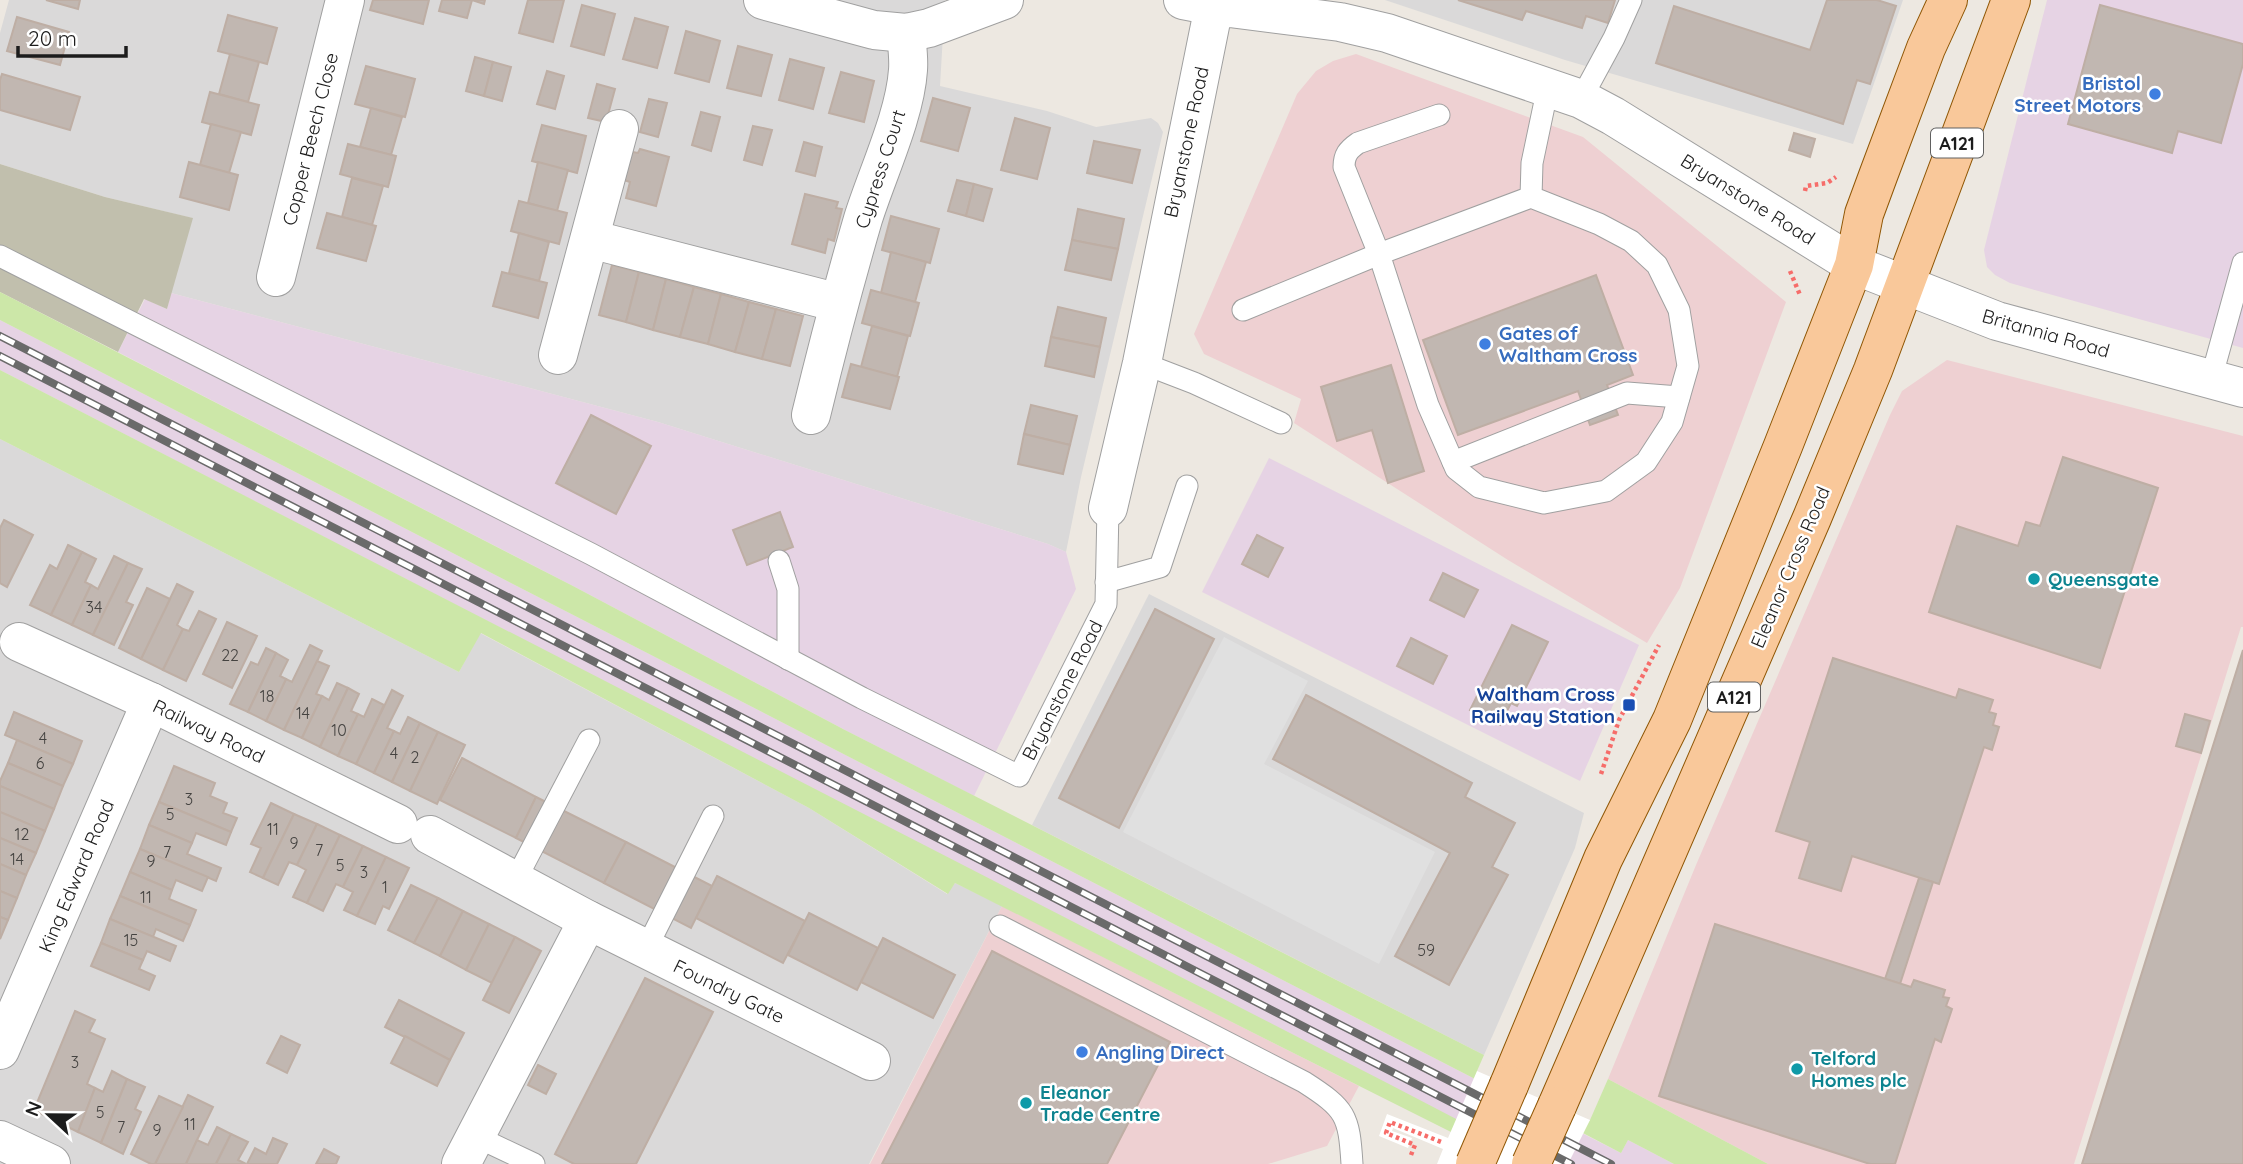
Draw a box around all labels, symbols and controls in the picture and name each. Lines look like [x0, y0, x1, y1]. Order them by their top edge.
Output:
scale bar [18, 14, 126, 58]
text: 20 m [28, 25, 77, 51]
street label: Copper Beech Close [277, 50, 343, 228]
street label: Bryanstone Road [1158, 64, 1214, 220]
place label: Bristol Street Motors [2014, 71, 2141, 117]
marker: Bristol Street Motors [2147, 86, 2163, 102]
street label: Cypress Court [849, 106, 911, 232]
road number: A121 [1931, 128, 1983, 158]
street label: Bryanstone Road [1676, 148, 1820, 250]
street label: Britannia Road [1979, 303, 2113, 363]
place label: Gates of Waltham Cross [1499, 321, 1637, 367]
marker: Gates of Waltham Cross [1477, 336, 1493, 352]
street label: Eleanor Cross Road [1745, 483, 1835, 651]
place label: Queensgate [2048, 567, 2159, 591]
marker: Queensgate [2026, 571, 2042, 587]
house number: 34 [86, 597, 102, 617]
street label: Bryanstone Road [1016, 616, 1108, 764]
house number: 22 [221, 645, 239, 665]
place label: Waltham Cross Railway Station [1471, 682, 1615, 728]
road number: A121 [1708, 682, 1760, 712]
house number: 18 [260, 686, 274, 706]
street label: Railway Road [149, 694, 269, 768]
marker: Waltham Cross Railway Station [1621, 697, 1637, 713]
house number: 14 [296, 703, 310, 723]
house number: 10 [331, 720, 347, 740]
house number: 4 [39, 728, 47, 748]
house number: 4 [390, 743, 398, 763]
house number: 2 [411, 747, 420, 767]
house number: 6 [36, 753, 45, 773]
house number: 3 [185, 789, 193, 809]
street label: King Edward Road [33, 796, 119, 956]
house number: 5 [166, 804, 174, 824]
house number: 11 [267, 819, 279, 839]
house number: 12 [15, 824, 30, 844]
house number: 9 [290, 833, 299, 853]
house number: 7 [315, 840, 323, 860]
house number: 7 [163, 842, 171, 862]
house number: 14 [10, 849, 24, 869]
house number: 9 [147, 851, 156, 871]
house number: 5 [336, 855, 344, 875]
house number: 3 [360, 862, 368, 882]
house number: 1 [382, 877, 388, 897]
house number: 11 [140, 887, 152, 907]
house number: 15 [124, 930, 138, 950]
house number: 59 [1417, 940, 1435, 960]
street label: Foundry Gate [670, 954, 788, 1028]
place label: Angling Direct [1096, 1040, 1225, 1064]
marker: Angling Direct [1074, 1044, 1090, 1060]
place label: Telford Homes plc [1811, 1046, 1907, 1092]
house number: 3 [71, 1052, 79, 1072]
marker: Telford Homes plc [1789, 1061, 1805, 1077]
north arrow [14, 1080, 84, 1150]
place label: Eleanor Trade Centre [1040, 1080, 1160, 1126]
marker: Eleanor Trade Centre [1018, 1095, 1034, 1111]
text: N [19, 1098, 47, 1120]
house number: 5 [96, 1102, 104, 1122]
house number: 11 [184, 1114, 196, 1134]
house number: 7 [117, 1117, 125, 1137]
house number: 9 [153, 1120, 162, 1140]

